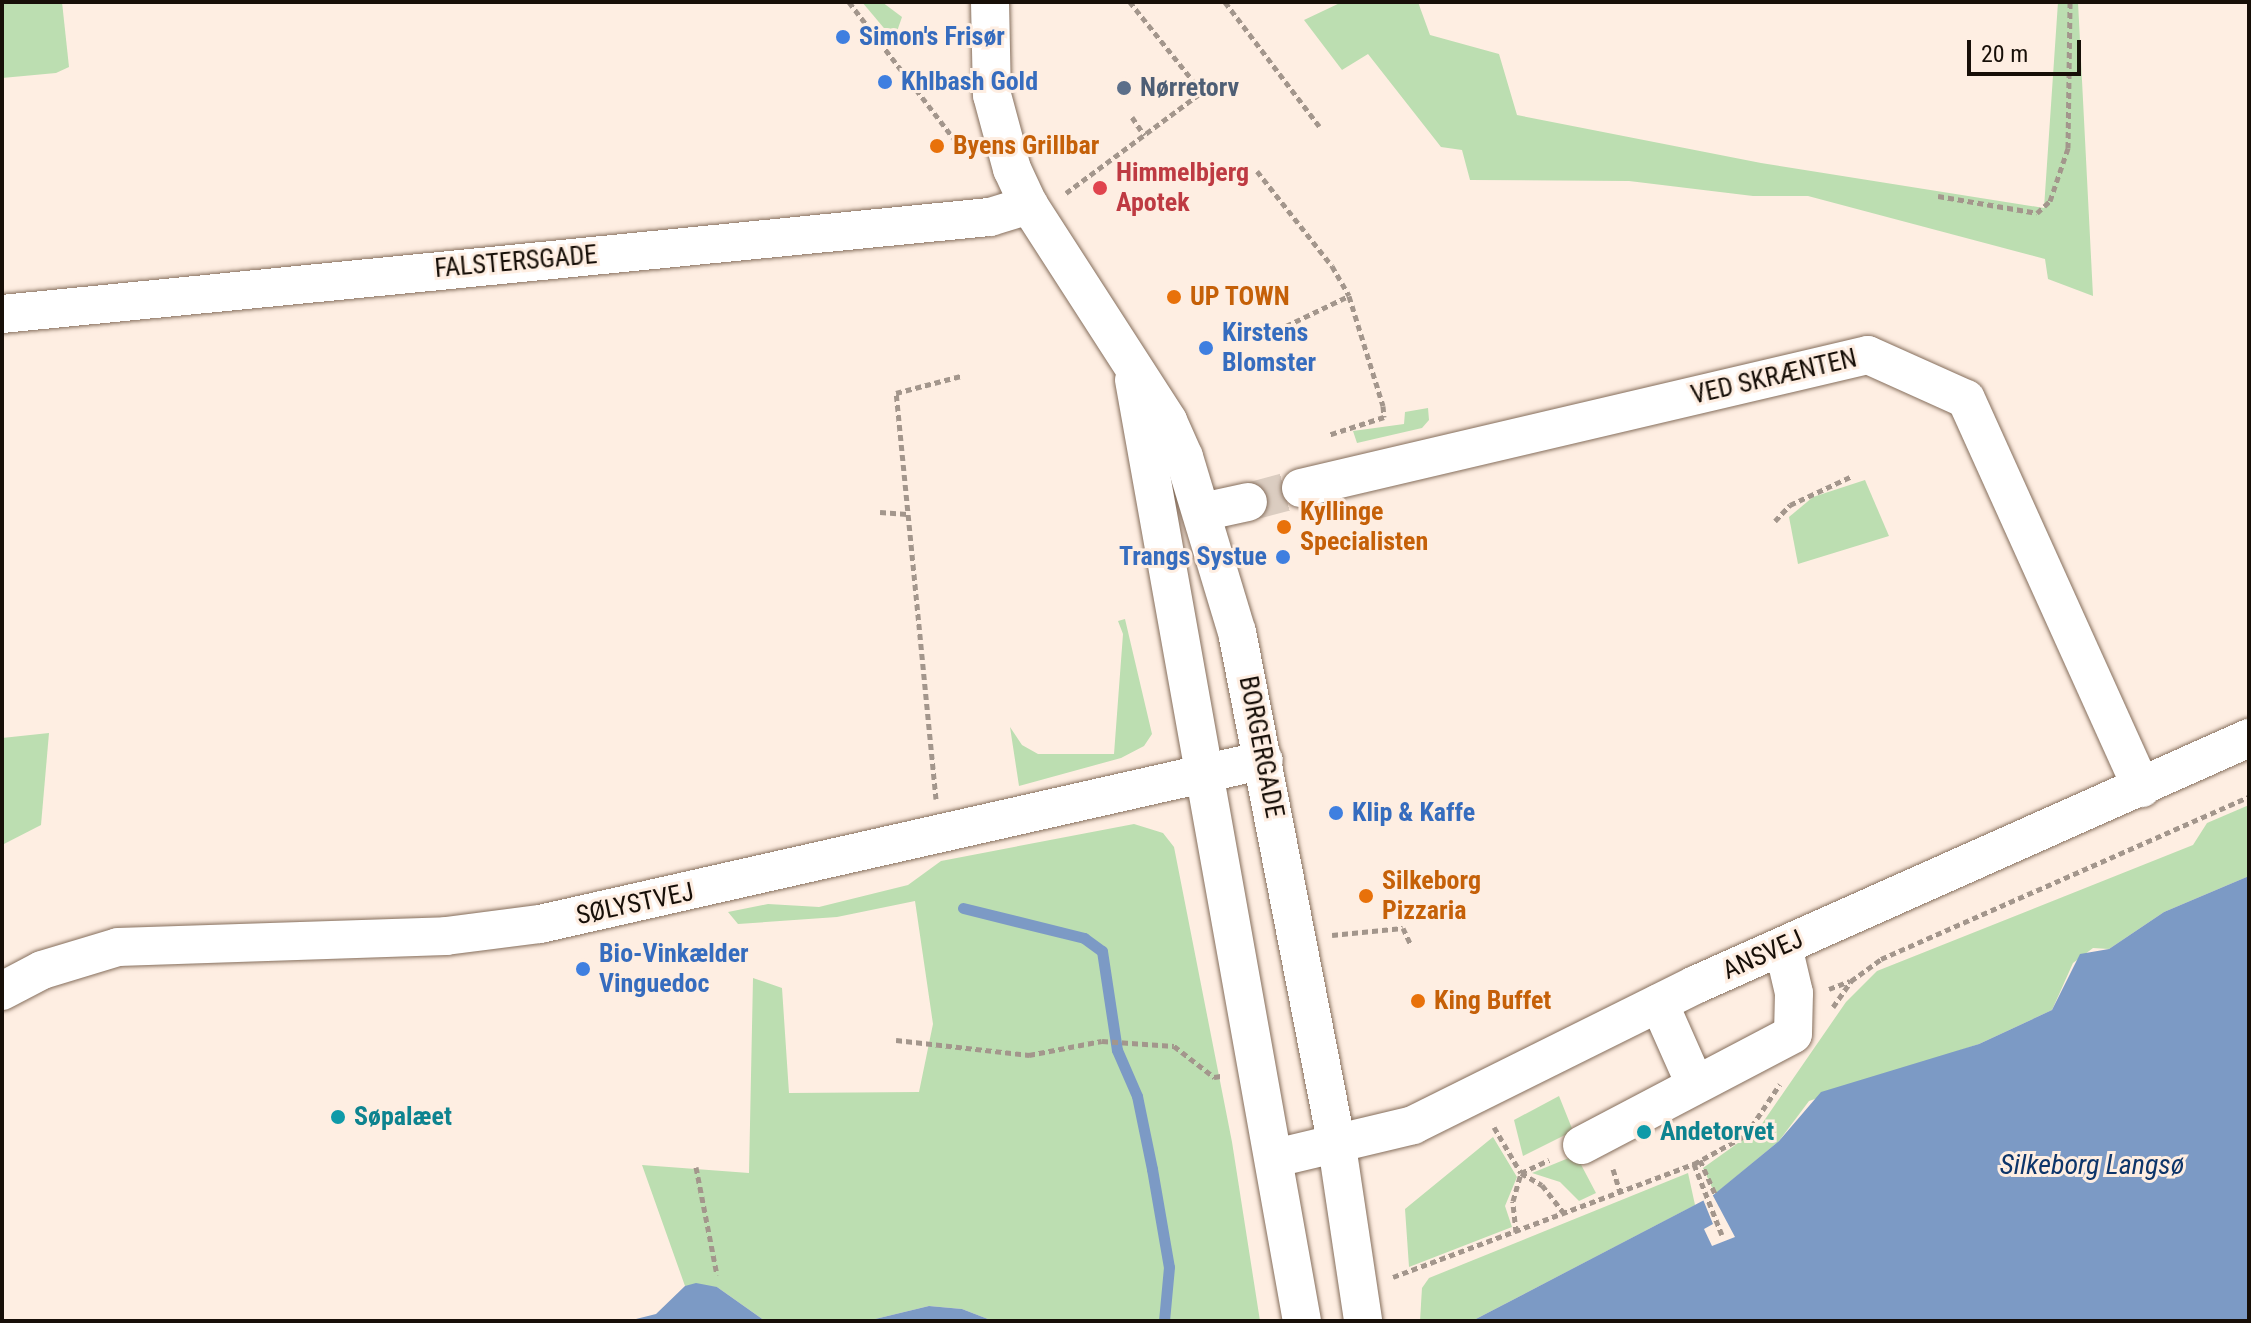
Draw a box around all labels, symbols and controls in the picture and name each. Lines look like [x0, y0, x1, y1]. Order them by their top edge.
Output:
place label: Simon's Frisør [859, 21, 1005, 53]
scale bar [1971, 24, 2085, 74]
marker: Simon's Frisør [834, 28, 852, 46]
text: 20 m [1981, 40, 2028, 68]
place label: Khlbash Gold [901, 66, 1038, 98]
place label: Nørretorv [1140, 72, 1239, 104]
marker: Khlbash Gold [876, 73, 894, 91]
marker: Nørretorv [1115, 79, 1133, 97]
place label: Byens Grillbar [953, 130, 1099, 162]
marker: Byens Grillbar [928, 137, 946, 155]
place label: Himmelbjerg Apotek [1116, 157, 1249, 218]
marker: Himmelbjerg Apotek [1091, 179, 1109, 197]
street label: FALSTERSGADE [433, 239, 599, 285]
place label: UP TOWN [1190, 281, 1290, 313]
marker: UP TOWN [1165, 288, 1183, 306]
place label: Kirstens Blomster [1222, 317, 1316, 378]
marker: Kirstens Blomster [1197, 339, 1215, 357]
street label: VED SKRÆNTEN [1688, 343, 1860, 411]
place label: Kyllinge Specialisten [1300, 496, 1428, 558]
marker: Kyllinge Specialisten [1275, 518, 1293, 536]
place label: Trangs Systue [1119, 541, 1267, 573]
marker: Trangs Systue [1274, 548, 1292, 566]
street label: BORGERGADE [1232, 673, 1290, 821]
place label: Klip & Kaffe [1352, 797, 1475, 829]
marker: Klip & Kaffe [1327, 804, 1345, 822]
place label: Silkeborg Pizzaria [1382, 865, 1481, 926]
street label: SØLYSTVEJ [573, 876, 697, 932]
marker: Silkeborg Pizzaria [1357, 887, 1375, 905]
street label: ANSVEJ [1718, 924, 1808, 986]
place label: Bio-Vinkælder Vinguedoc [599, 938, 749, 1000]
marker: Bio-Vinkælder Vinguedoc [574, 960, 592, 978]
place label: King Buffet [1434, 985, 1551, 1017]
marker: King Buffet [1409, 992, 1427, 1010]
place label: Søpalæet [354, 1101, 452, 1133]
marker: Søpalæet [329, 1108, 347, 1126]
place label: Andetorvet [1660, 1116, 1774, 1148]
marker: Andetorvet [1635, 1123, 1653, 1141]
water label: Silkeborg Langsø [2000, 1148, 2184, 1182]

